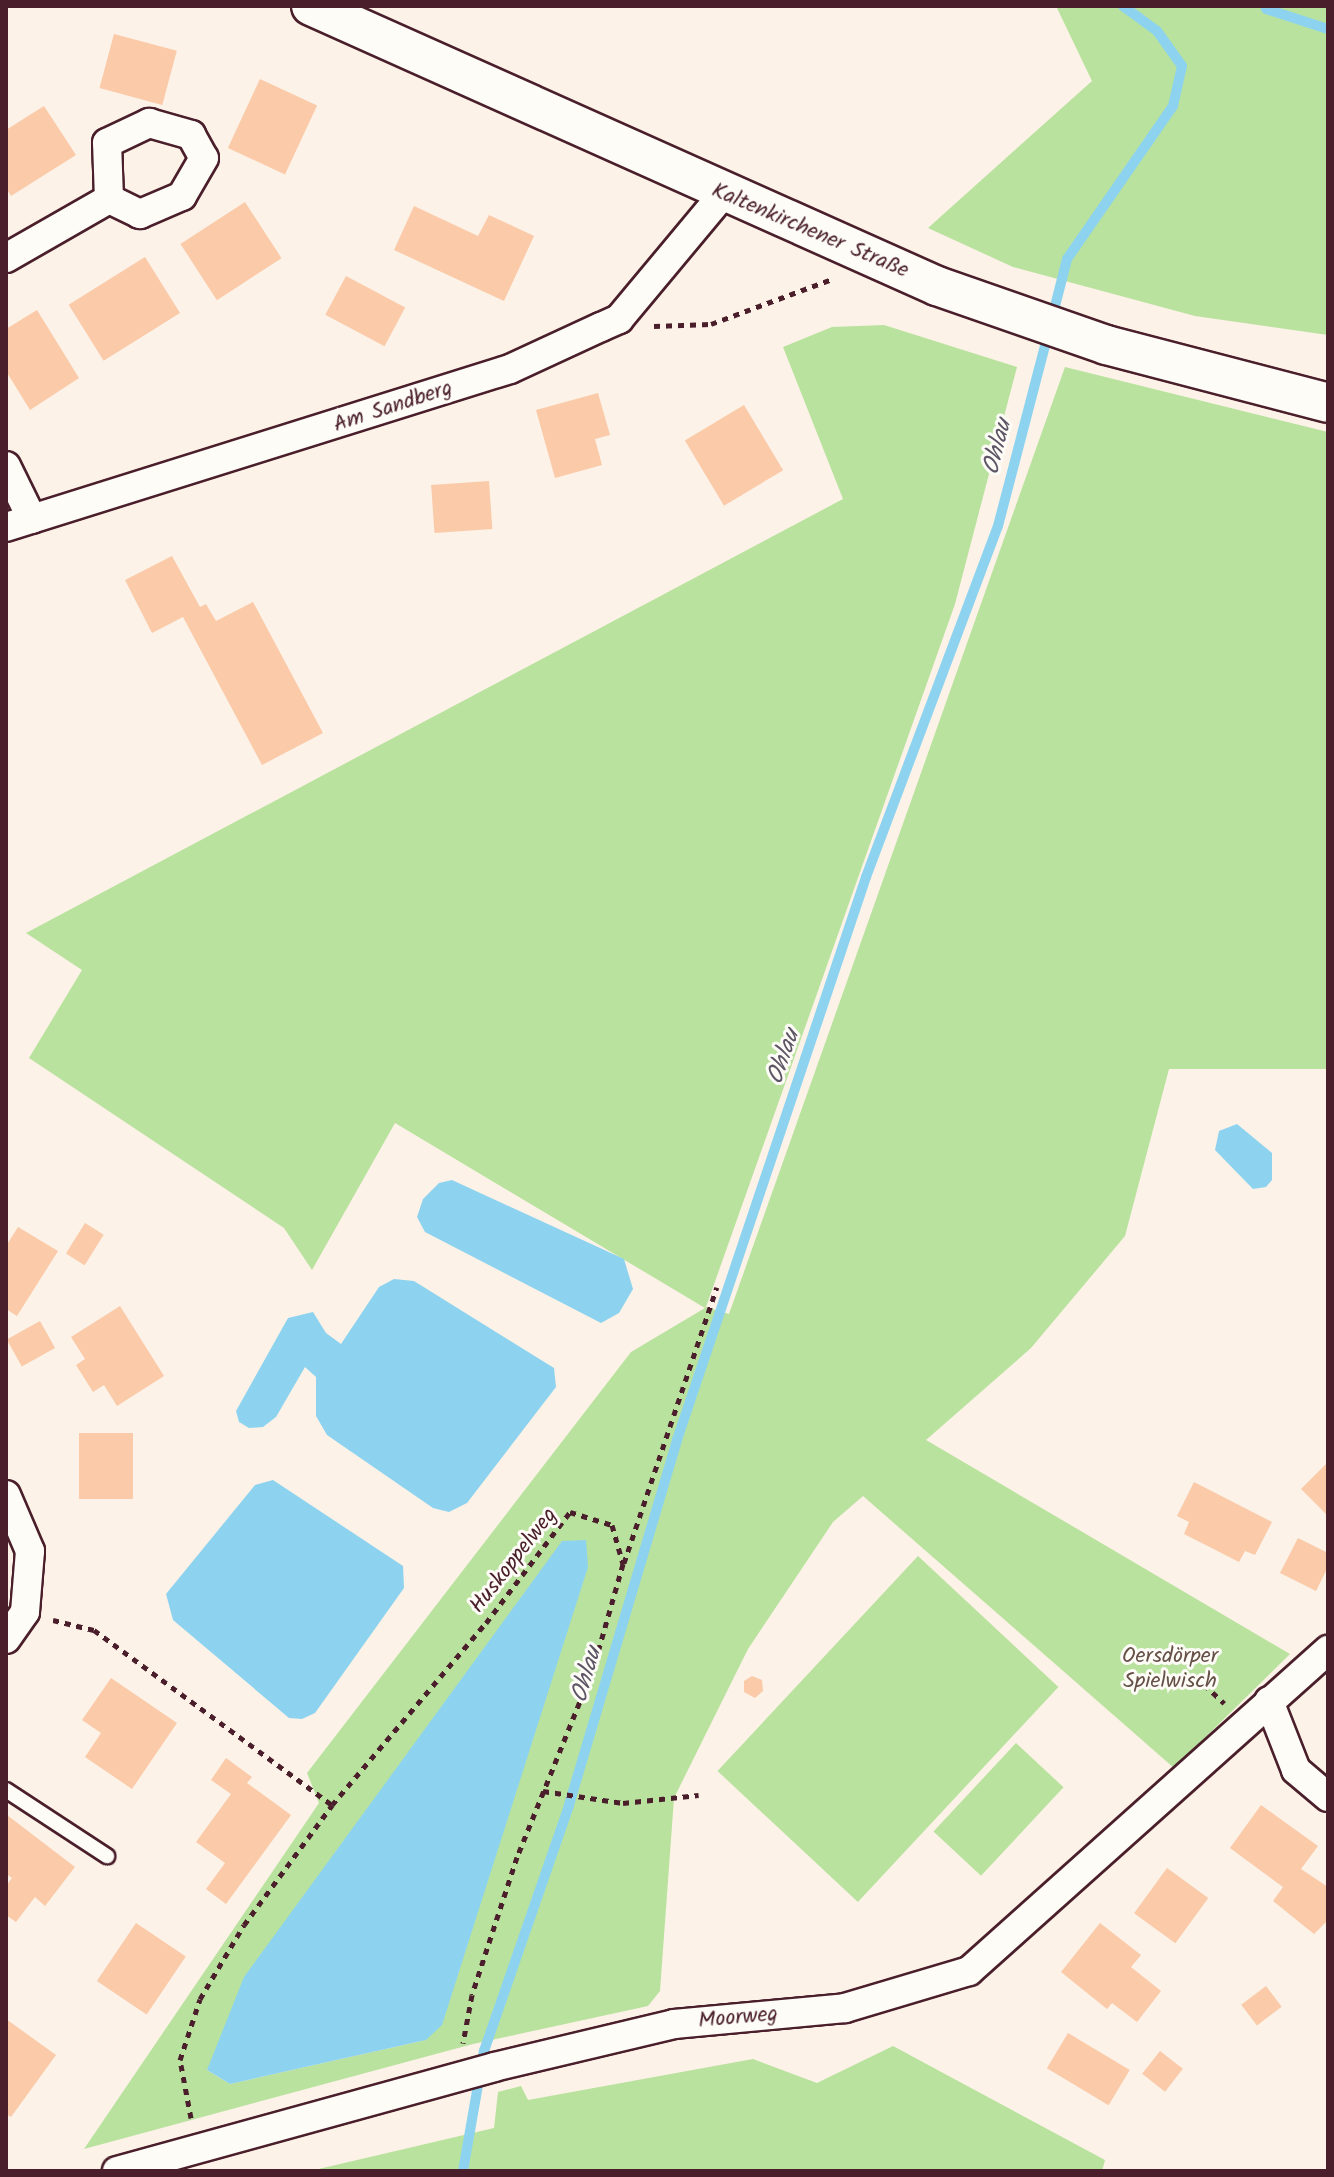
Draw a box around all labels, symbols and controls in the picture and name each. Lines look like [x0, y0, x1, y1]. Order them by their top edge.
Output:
street label: Kaltenkirchener Straße [708, 178, 912, 284]
street label: Am Sandberg [330, 375, 456, 439]
water label: Ohlau [977, 416, 1019, 478]
water label: Ohlau [761, 1026, 807, 1088]
street label: Huskoppelweg [465, 1503, 563, 1619]
park label: Oersdörper Spielwisch [1122, 1643, 1218, 1694]
water label: Ohlau [565, 1644, 609, 1706]
street label: Moorweg [697, 2001, 779, 2035]

